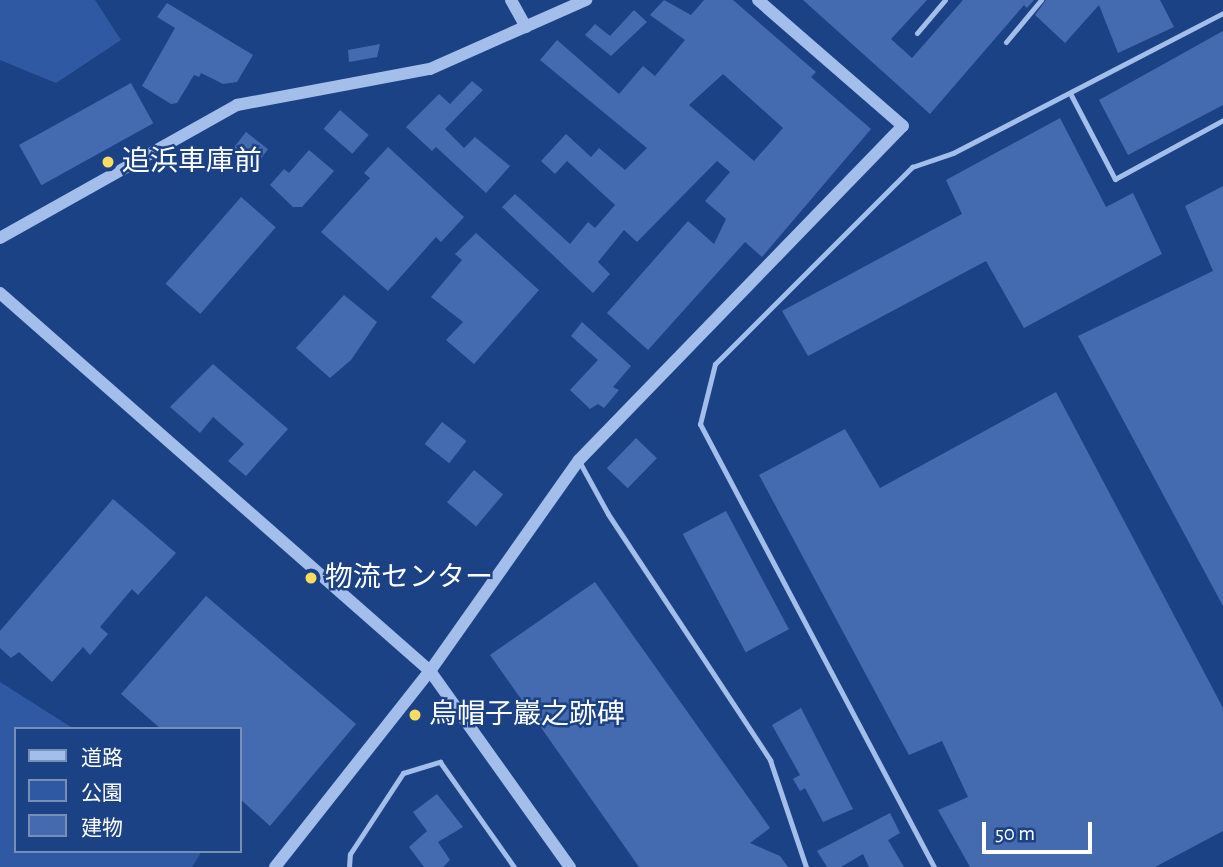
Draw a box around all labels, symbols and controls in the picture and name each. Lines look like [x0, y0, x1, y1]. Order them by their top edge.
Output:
place label: 追浜車庫前 [122, 145, 262, 179]
marker: 追浜車庫前 [100, 154, 116, 170]
place label: 物流センター [325, 561, 493, 595]
marker: 物流センター [303, 570, 319, 586]
place label: 烏帽子巖之跡碑 [429, 698, 625, 732]
marker: 烏帽子巖之跡碑 [407, 707, 423, 723]
legend [14, 727, 242, 853]
text: 道路 [81, 748, 123, 769]
text: 公園 [81, 783, 123, 804]
scale bar [985, 808, 1095, 852]
text: 建物 [81, 818, 123, 839]
text: 50 m [995, 823, 1035, 844]

